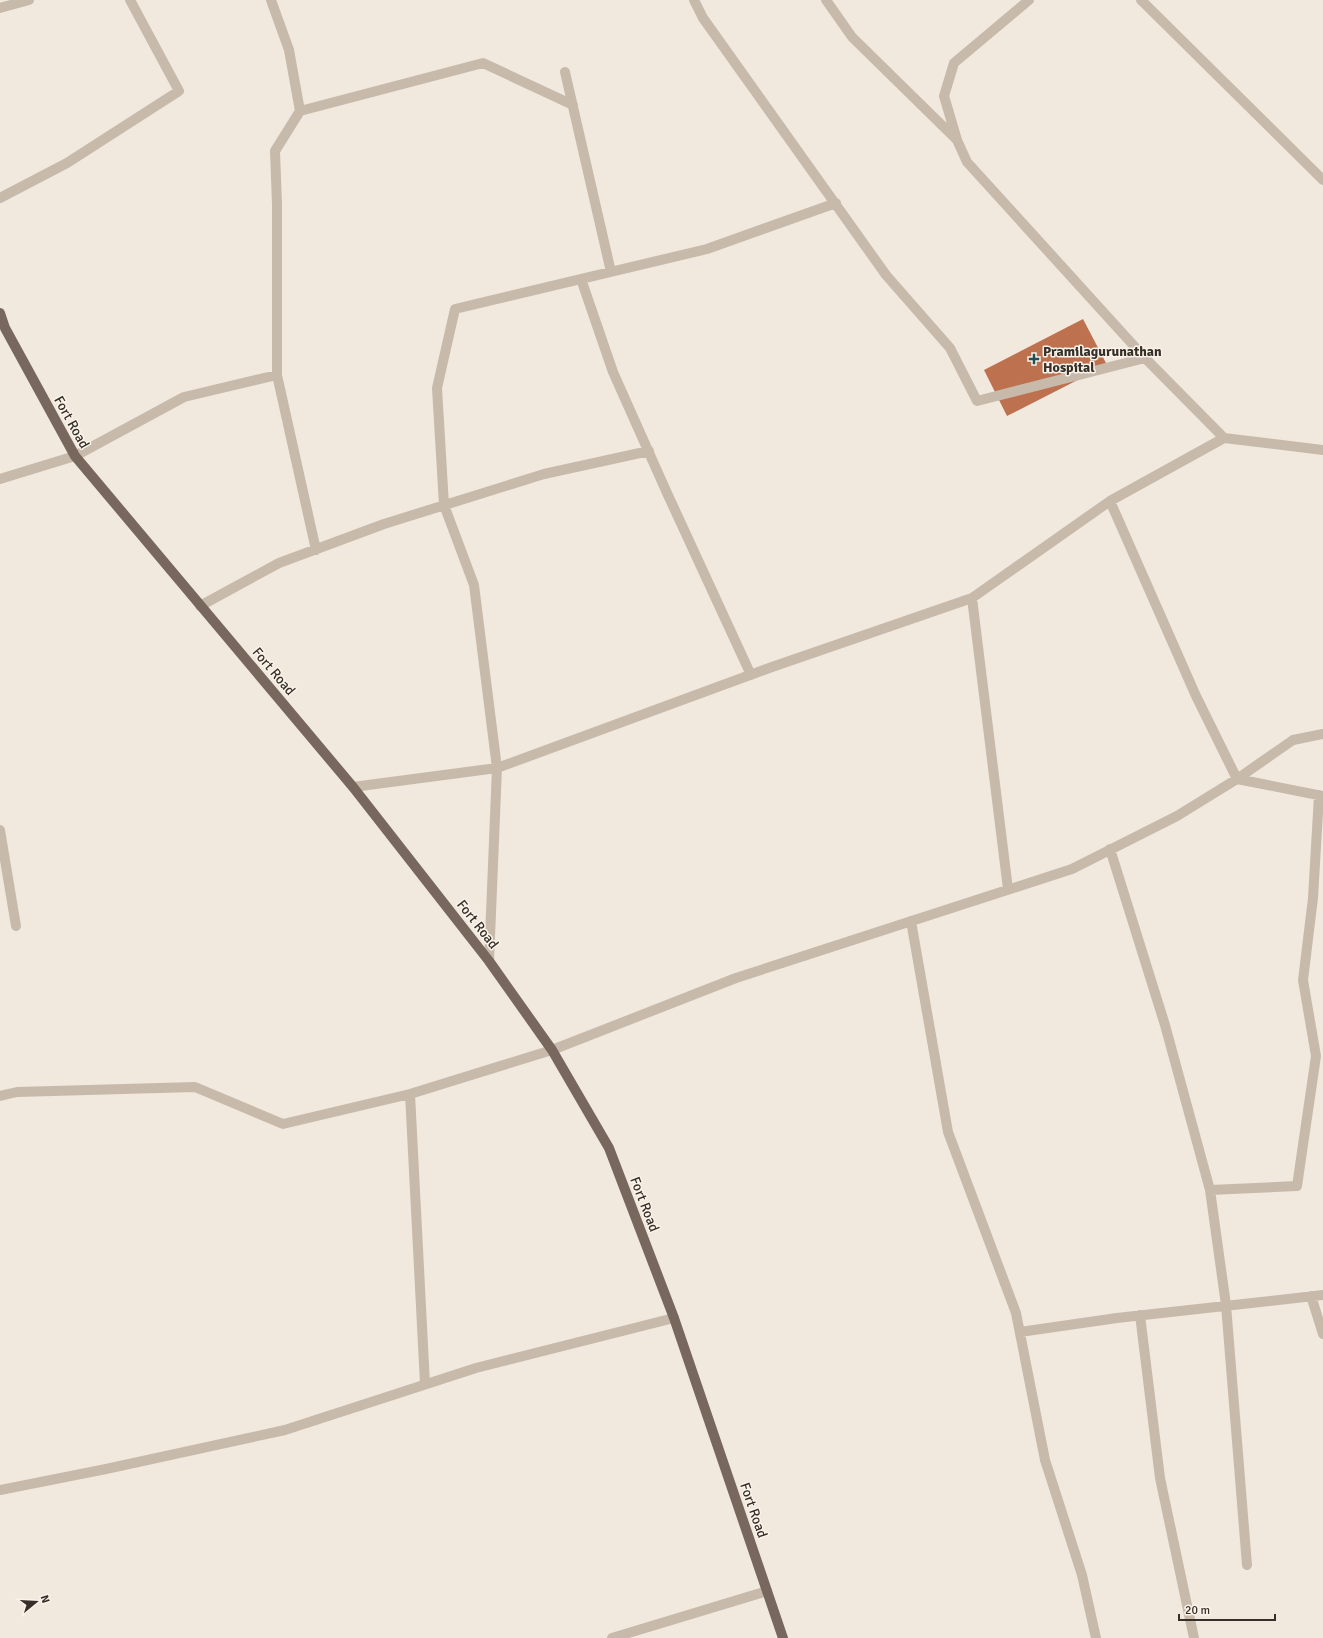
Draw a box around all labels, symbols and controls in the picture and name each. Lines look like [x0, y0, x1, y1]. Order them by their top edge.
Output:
place label: Pramilagurunathan Hospital [1043, 343, 1162, 376]
marker: Pramilagurunathan Hospital [1028, 353, 1040, 365]
street label: Fort Road [50, 393, 93, 452]
street label: Fort Road [249, 644, 299, 699]
street label: Fort Road [453, 896, 502, 952]
street label: Fort Road [626, 1174, 663, 1234]
street label: Fort Road [736, 1480, 771, 1540]
north arrow [16, 1582, 56, 1622]
text: N [38, 1593, 52, 1605]
scale bar [1179, 1596, 1275, 1622]
text: 20 m [1185, 1603, 1210, 1618]

